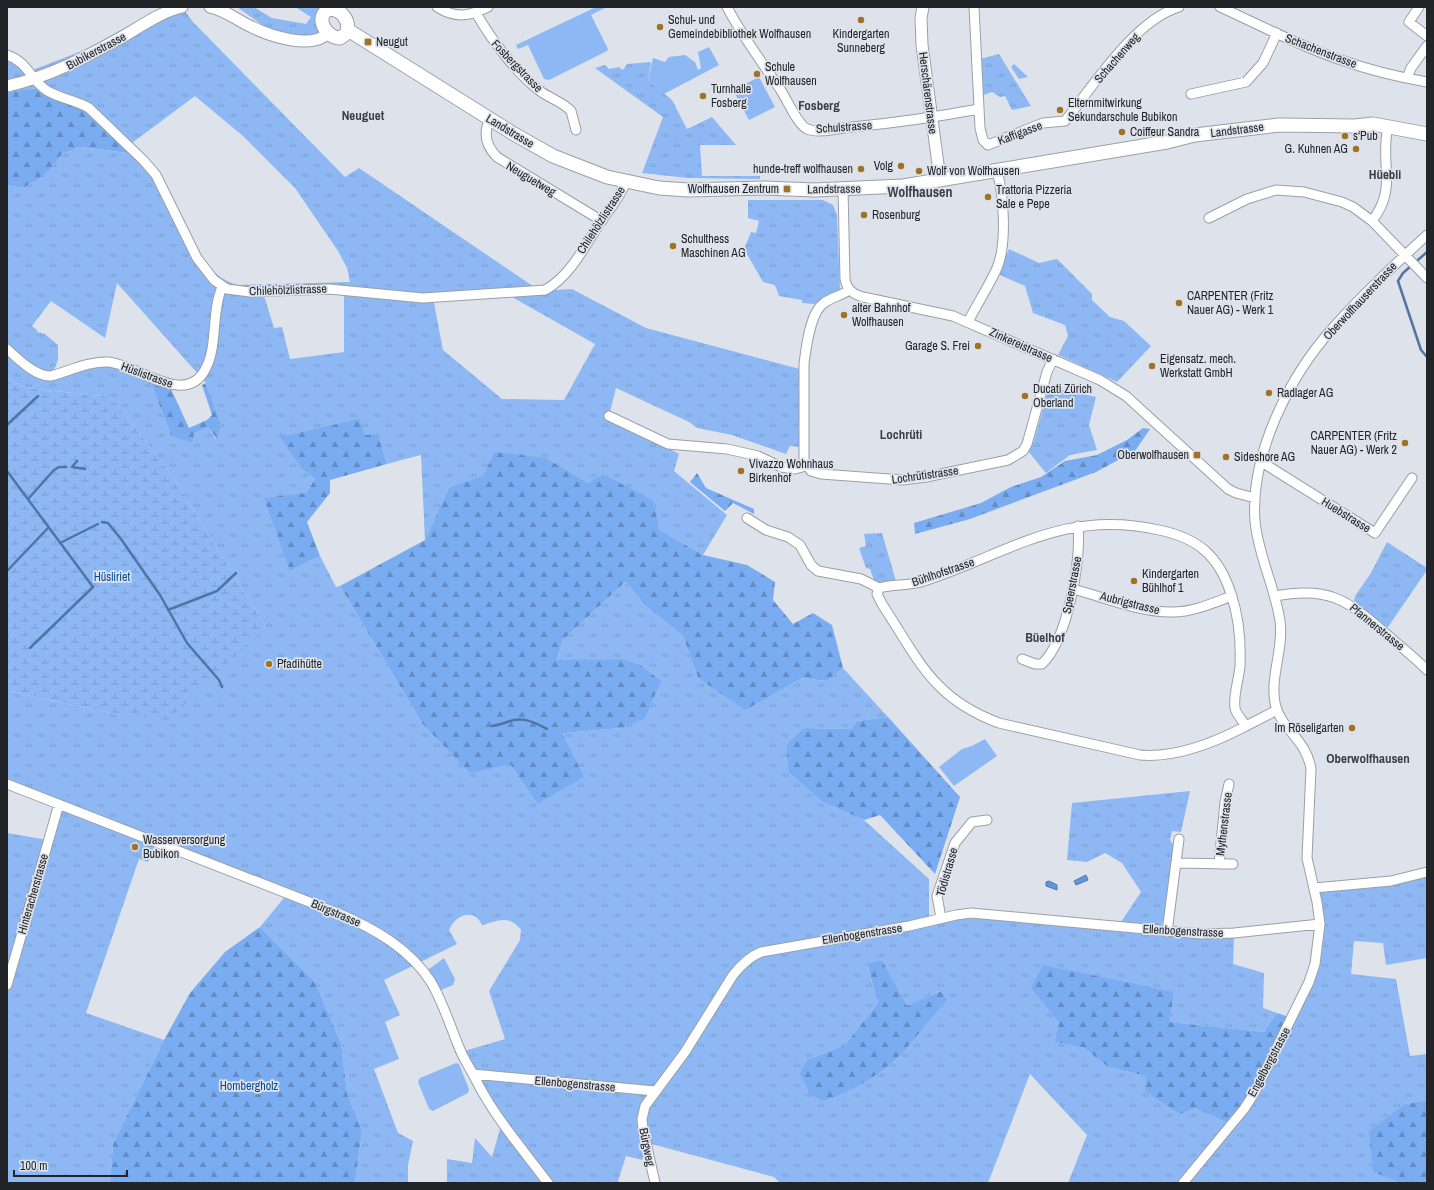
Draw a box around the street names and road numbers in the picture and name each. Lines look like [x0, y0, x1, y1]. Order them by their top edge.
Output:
street label: Bubikerstrasse [63, 29, 129, 73]
street label: Schachenweg [1091, 29, 1144, 87]
street label: Schachenstrasse [1283, 30, 1359, 72]
street label: Fosbergstrasse [488, 36, 546, 96]
street label: Herschärenstrasse [915, 51, 941, 135]
street label: Landstrasse [483, 110, 537, 152]
street label: Schulstrasse [815, 117, 873, 137]
street label: Kaffigasse [996, 117, 1044, 149]
street label: Landstrasse [1209, 119, 1265, 141]
street label: Neuguetweg [503, 158, 559, 200]
street label: Landstrasse [807, 181, 861, 197]
street label: Chilehölzlistrasse [573, 183, 629, 257]
street label: Oberwolfhauserstrasse [1320, 259, 1400, 343]
street label: Chilehölzlistrasse [249, 281, 327, 299]
street label: Zinkereistrasse [987, 324, 1055, 366]
street label: Hüslistrasse [119, 358, 175, 392]
street label: Lochrütistrasse [891, 462, 959, 488]
street label: Huebstrasse [1318, 494, 1374, 536]
street label: Bühlhofstrasse [910, 554, 976, 590]
street label: Speerstrasse [1059, 555, 1085, 615]
street label: Aubrigstrasse [1098, 588, 1161, 618]
street label: Pfannerstrasse [1346, 600, 1408, 654]
street label: Mythenstrasse [1212, 791, 1236, 857]
street label: Tödistrasse [932, 846, 962, 898]
street label: Hinteracherstrasse [14, 852, 52, 936]
street label: Bürgstrasse [309, 895, 363, 931]
street label: Ellenbogenstrasse [821, 920, 903, 948]
street label: Ellenbogenstrasse [1142, 921, 1224, 941]
street label: Engelbergstrasse [1244, 1024, 1294, 1100]
street label: Ellenbogenstrasse [534, 1073, 616, 1095]
street label: Bürgweg [635, 1126, 659, 1168]

